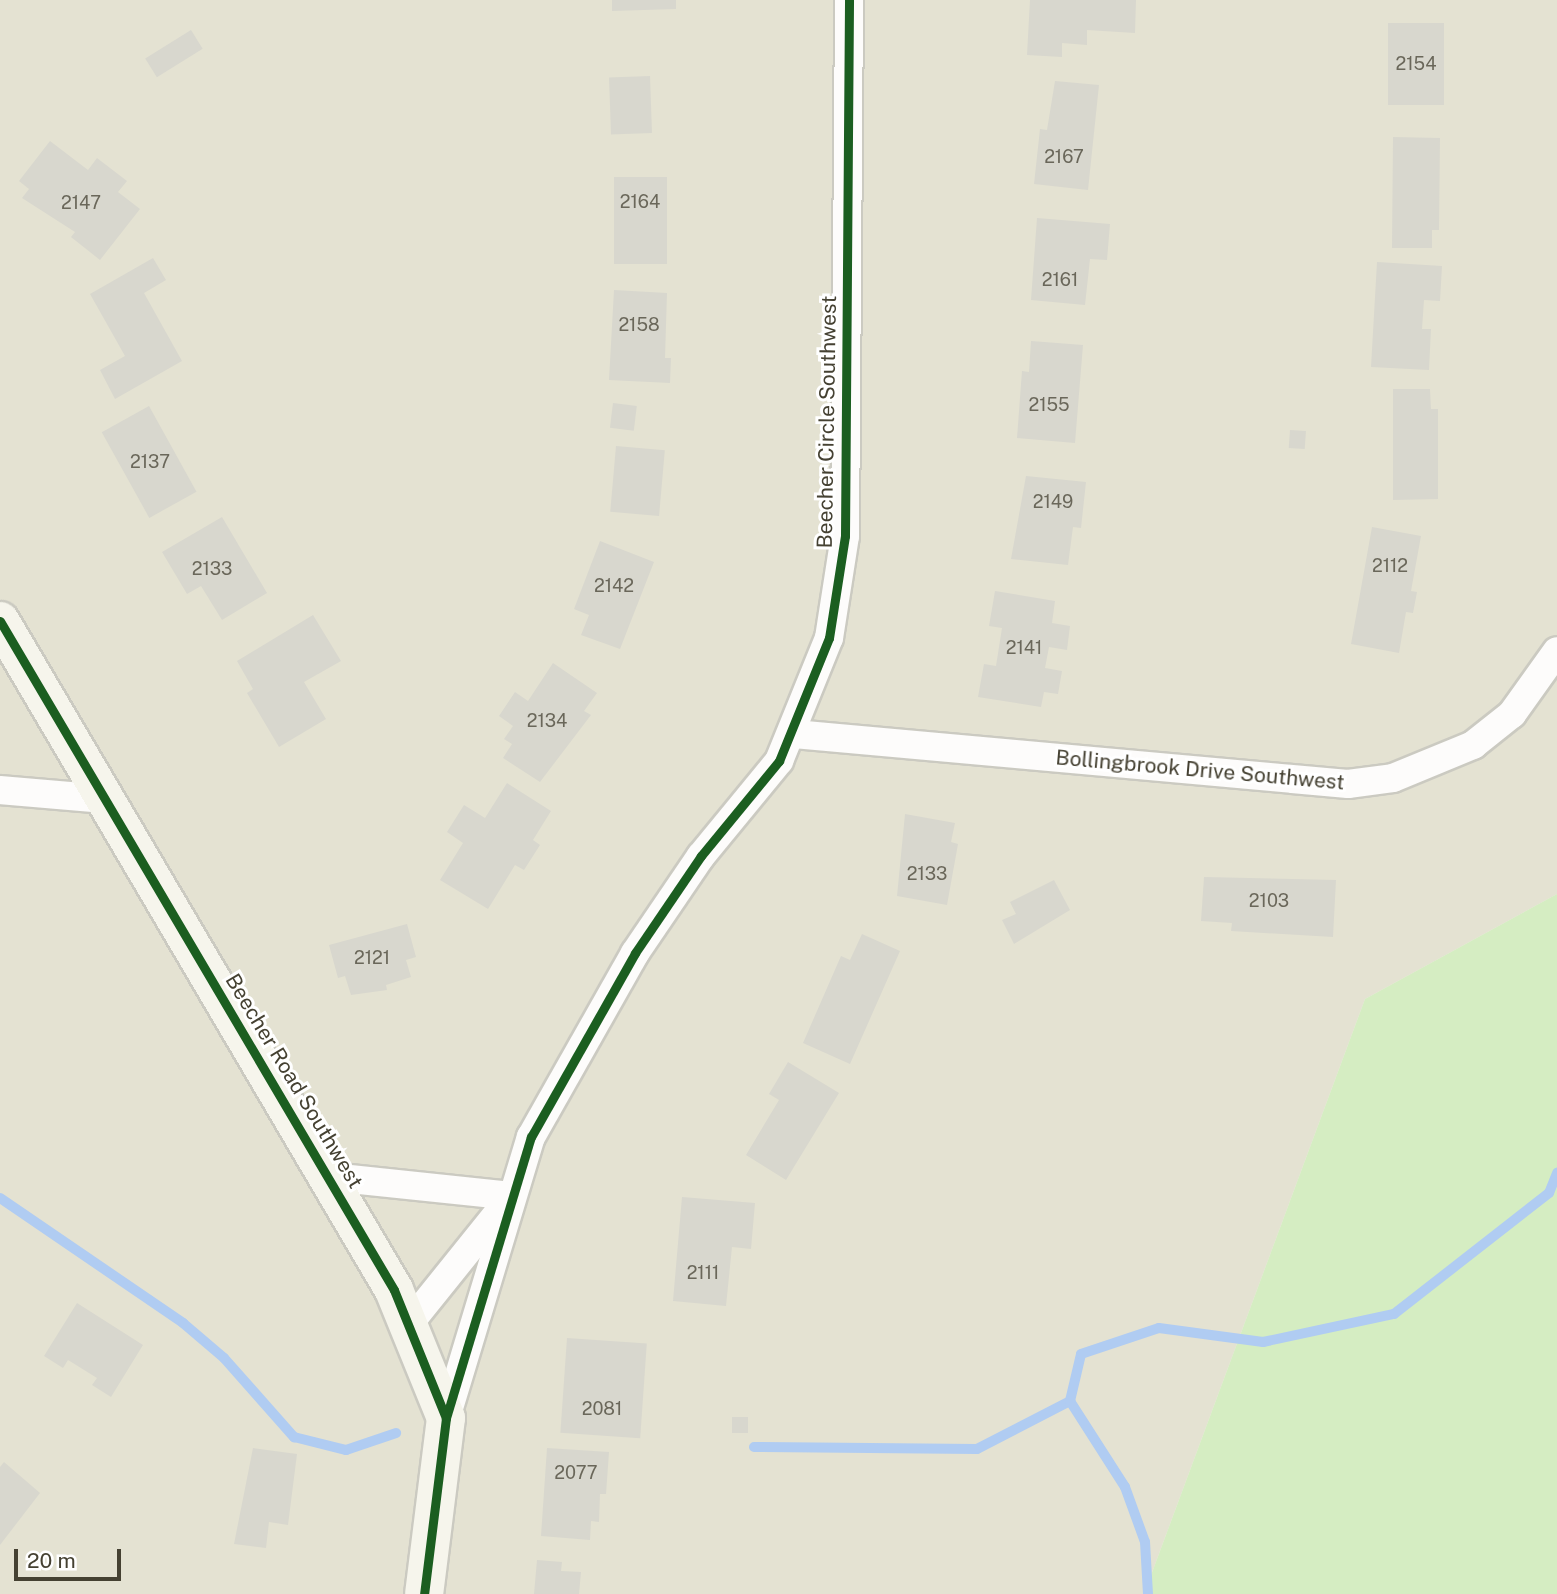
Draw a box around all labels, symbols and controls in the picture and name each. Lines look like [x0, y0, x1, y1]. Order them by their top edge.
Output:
house number: 2154 [1396, 53, 1436, 75]
house number: 2167 [1044, 146, 1084, 168]
house number: 2164 [620, 191, 660, 213]
house number: 2147 [61, 192, 101, 214]
house number: 2161 [1042, 269, 1078, 291]
street label: Beecher Circle Southwest [812, 295, 842, 549]
house number: 2158 [618, 314, 660, 336]
house number: 2155 [1028, 394, 1070, 416]
house number: 2137 [130, 451, 170, 473]
house number: 2149 [1033, 491, 1073, 513]
house number: 2112 [1372, 555, 1408, 577]
house number: 2133 [192, 558, 232, 580]
house number: 2142 [594, 575, 634, 597]
house number: 2141 [1006, 637, 1042, 659]
house number: 2134 [527, 710, 567, 732]
street label: Bollingbrook Drive Southwest [1054, 745, 1346, 795]
house number: 2133 [907, 863, 947, 885]
house number: 2103 [1249, 890, 1289, 912]
house number: 2121 [354, 947, 390, 969]
street label: Beecher Road Southwest [220, 969, 368, 1193]
house number: 2111 [687, 1262, 719, 1284]
house number: 2081 [582, 1398, 622, 1420]
house number: 2077 [554, 1462, 598, 1484]
scale bar [18, 1534, 124, 1578]
text: 20 m [27, 1548, 76, 1573]

